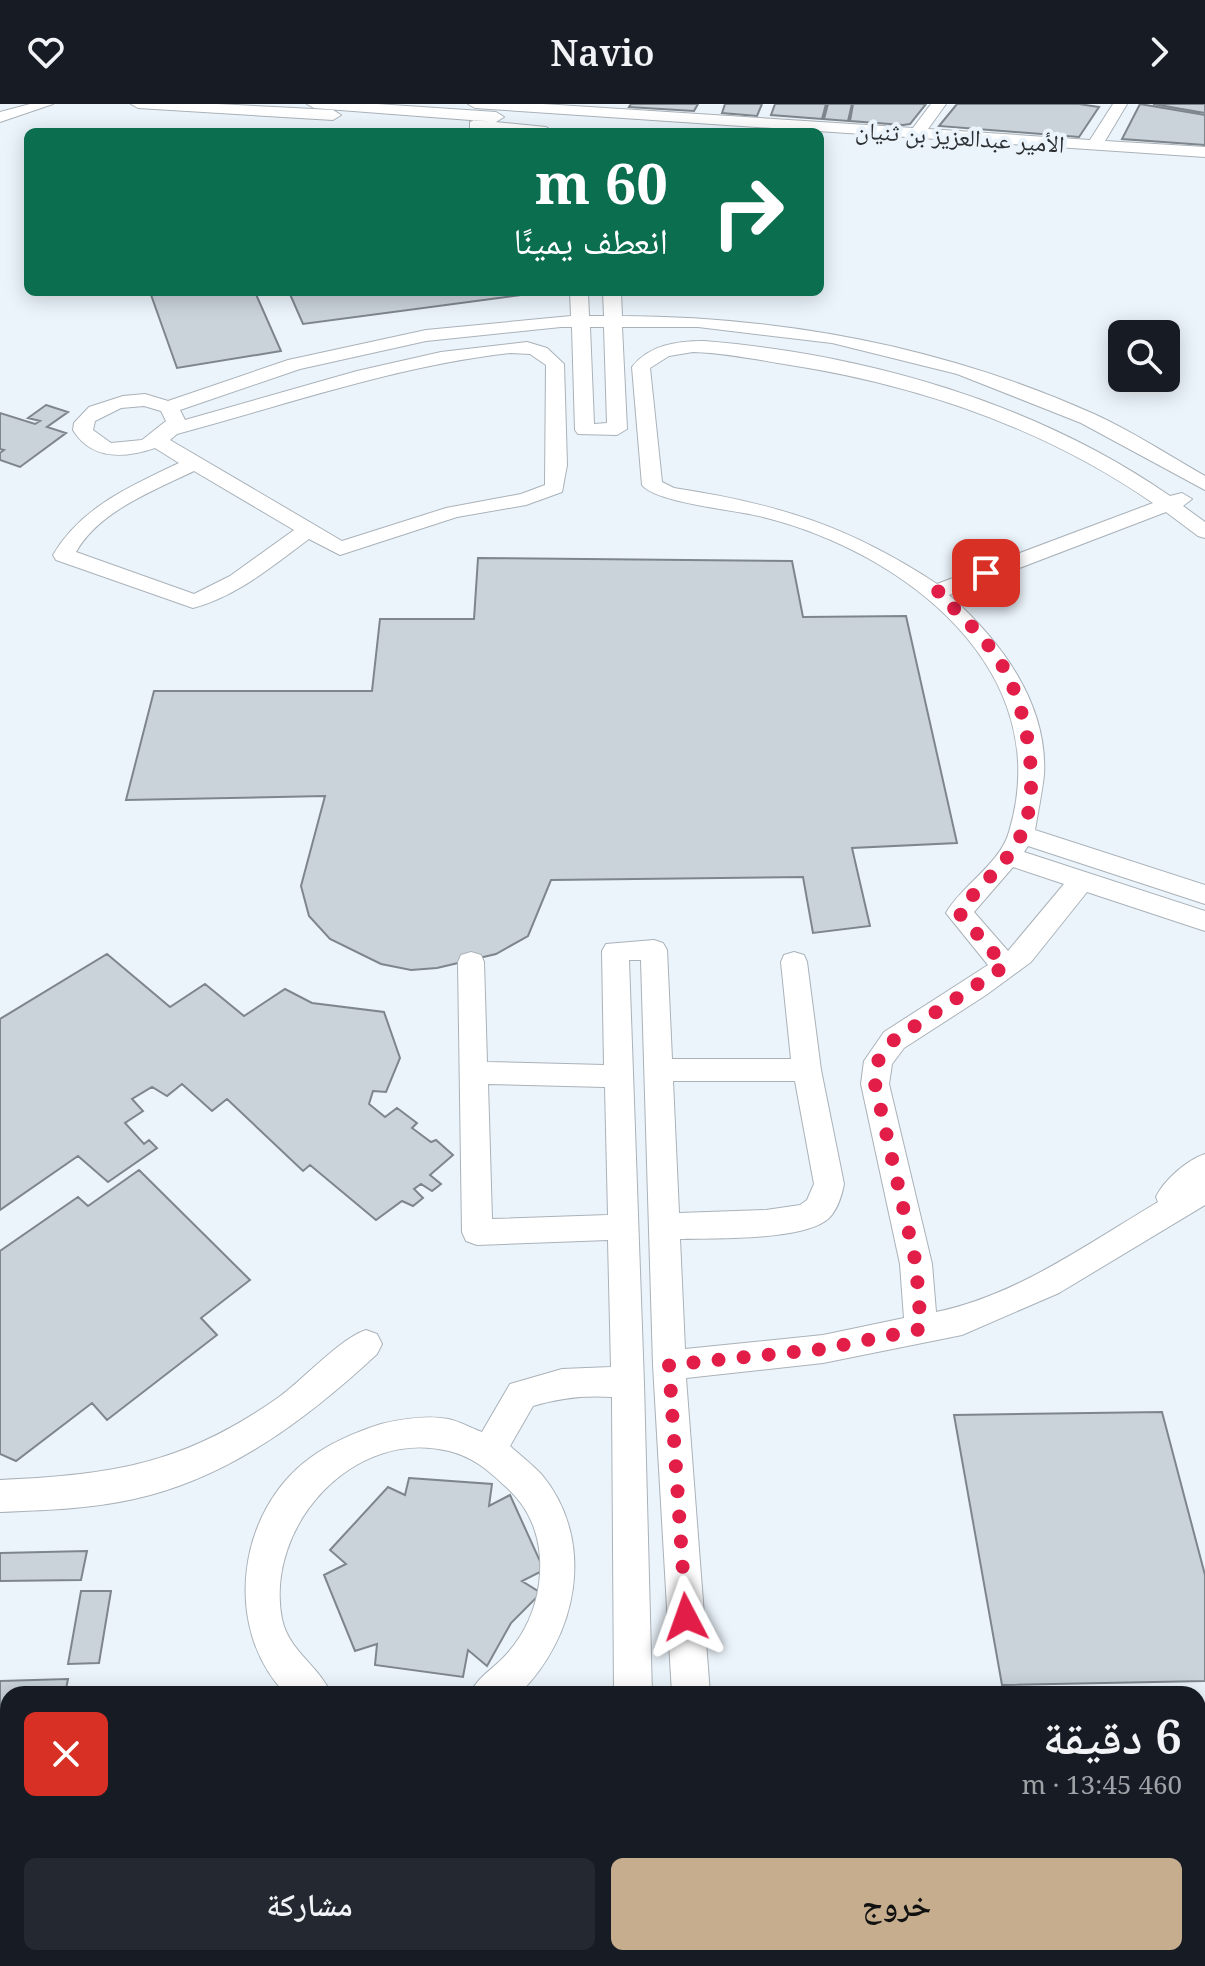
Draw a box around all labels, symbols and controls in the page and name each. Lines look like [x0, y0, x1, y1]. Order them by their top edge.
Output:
text: Navio [550, 28, 655, 77]
icon: heart [24, 30, 68, 74]
icon: forward [1137, 30, 1181, 74]
street label: الأمير عبدالعزيز بن ثنيان [854, 112, 1066, 160]
text: 60 m [535, 144, 668, 220]
icon: right [696, 160, 800, 264]
text: انعطف يمينًا [513, 216, 668, 265]
map controls [1108, 320, 1180, 392]
button: search [1108, 320, 1180, 392]
pin [952, 539, 1020, 607]
icon: arrive [964, 551, 1008, 595]
position arrow [644, 1575, 728, 1659]
text: 6 دقيقة [1043, 1703, 1182, 1768]
button: close [24, 1712, 108, 1796]
text: 460 m · 13:45 [1021, 1766, 1182, 1802]
button: مشاركة [24, 1858, 595, 1950]
button: خروج [611, 1858, 1182, 1950]

